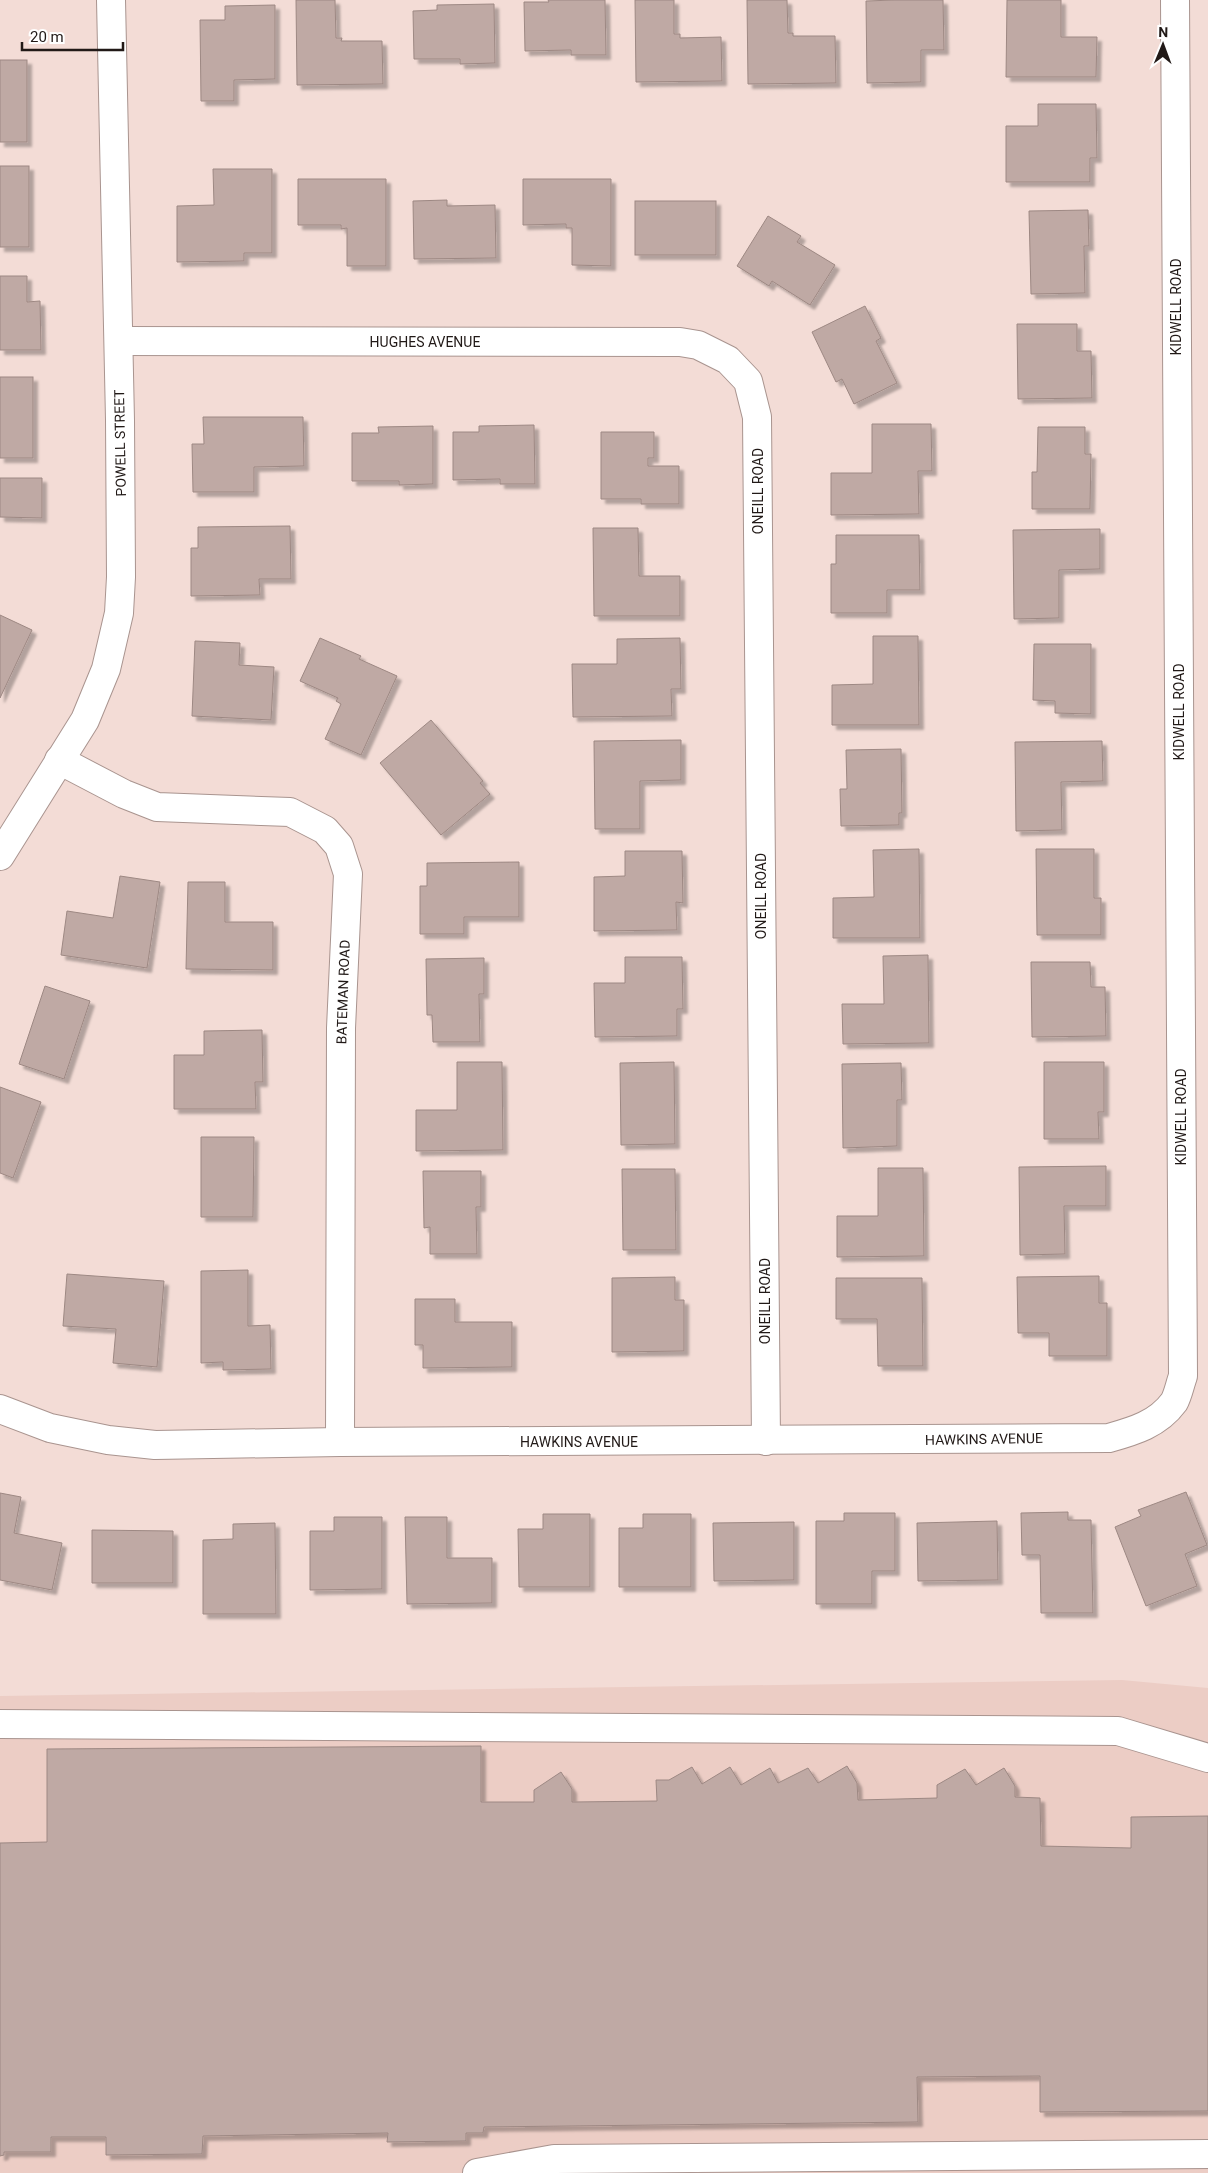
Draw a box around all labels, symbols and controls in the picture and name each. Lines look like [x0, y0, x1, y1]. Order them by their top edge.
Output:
scale bar [22, 20, 124, 52]
north arrow [1138, 20, 1188, 70]
text: N [1158, 24, 1168, 40]
text: 20 m [30, 28, 64, 46]
street label: KIDWELL ROAD [1168, 258, 1184, 356]
street label: HUGHES AVENUE [370, 334, 480, 350]
street label: POWELL STREET [111, 389, 129, 497]
street label: ONEILL ROAD [750, 448, 766, 534]
street label: KIDWELL ROAD [1171, 663, 1187, 761]
street label: ONEILL ROAD [753, 853, 769, 939]
street label: BATEMAN ROAD [333, 939, 353, 1045]
street label: KIDWELL ROAD [1173, 1068, 1189, 1166]
street label: ONEILL ROAD [757, 1258, 773, 1344]
street label: HAWKINS AVENUE [925, 1430, 1043, 1448]
street label: HAWKINS AVENUE [520, 1434, 638, 1450]

